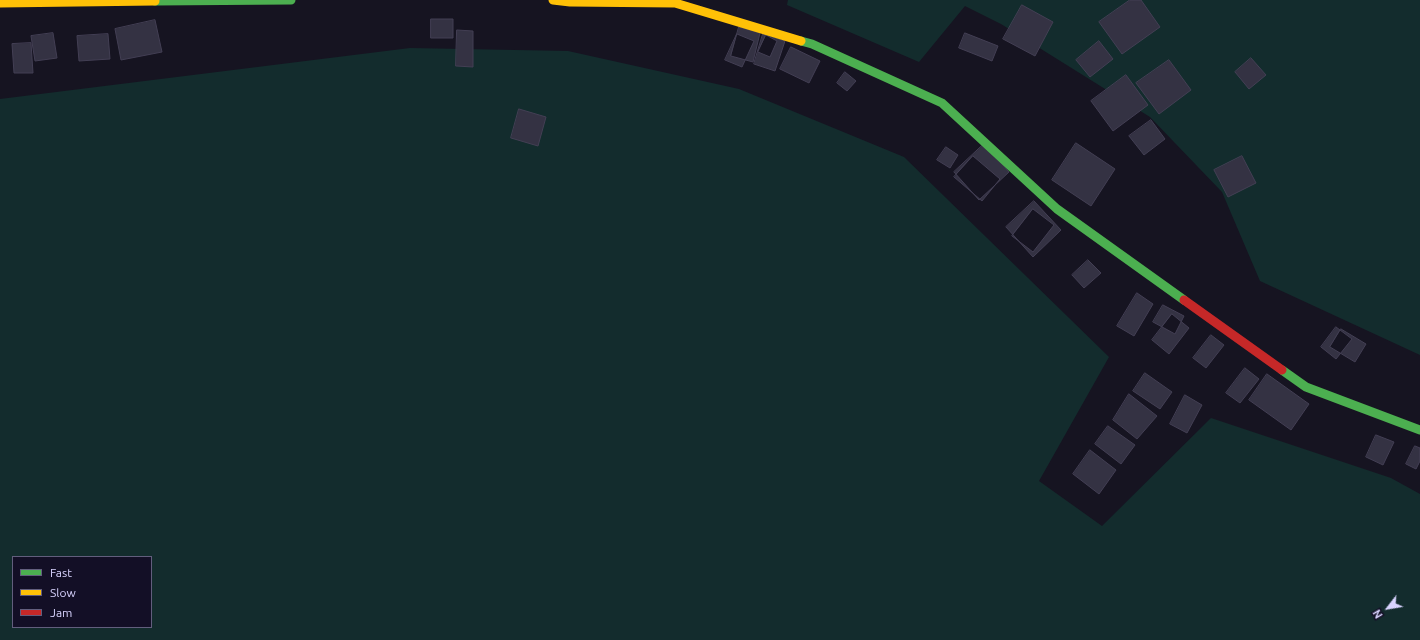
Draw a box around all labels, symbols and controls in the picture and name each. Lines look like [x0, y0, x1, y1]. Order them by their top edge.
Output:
legend [12, 556, 152, 628]
text: Fast [50, 566, 72, 579]
text: Slow [50, 586, 76, 599]
north arrow [1368, 588, 1408, 628]
text: Jam [50, 606, 72, 619]
text: N [1370, 608, 1385, 621]

